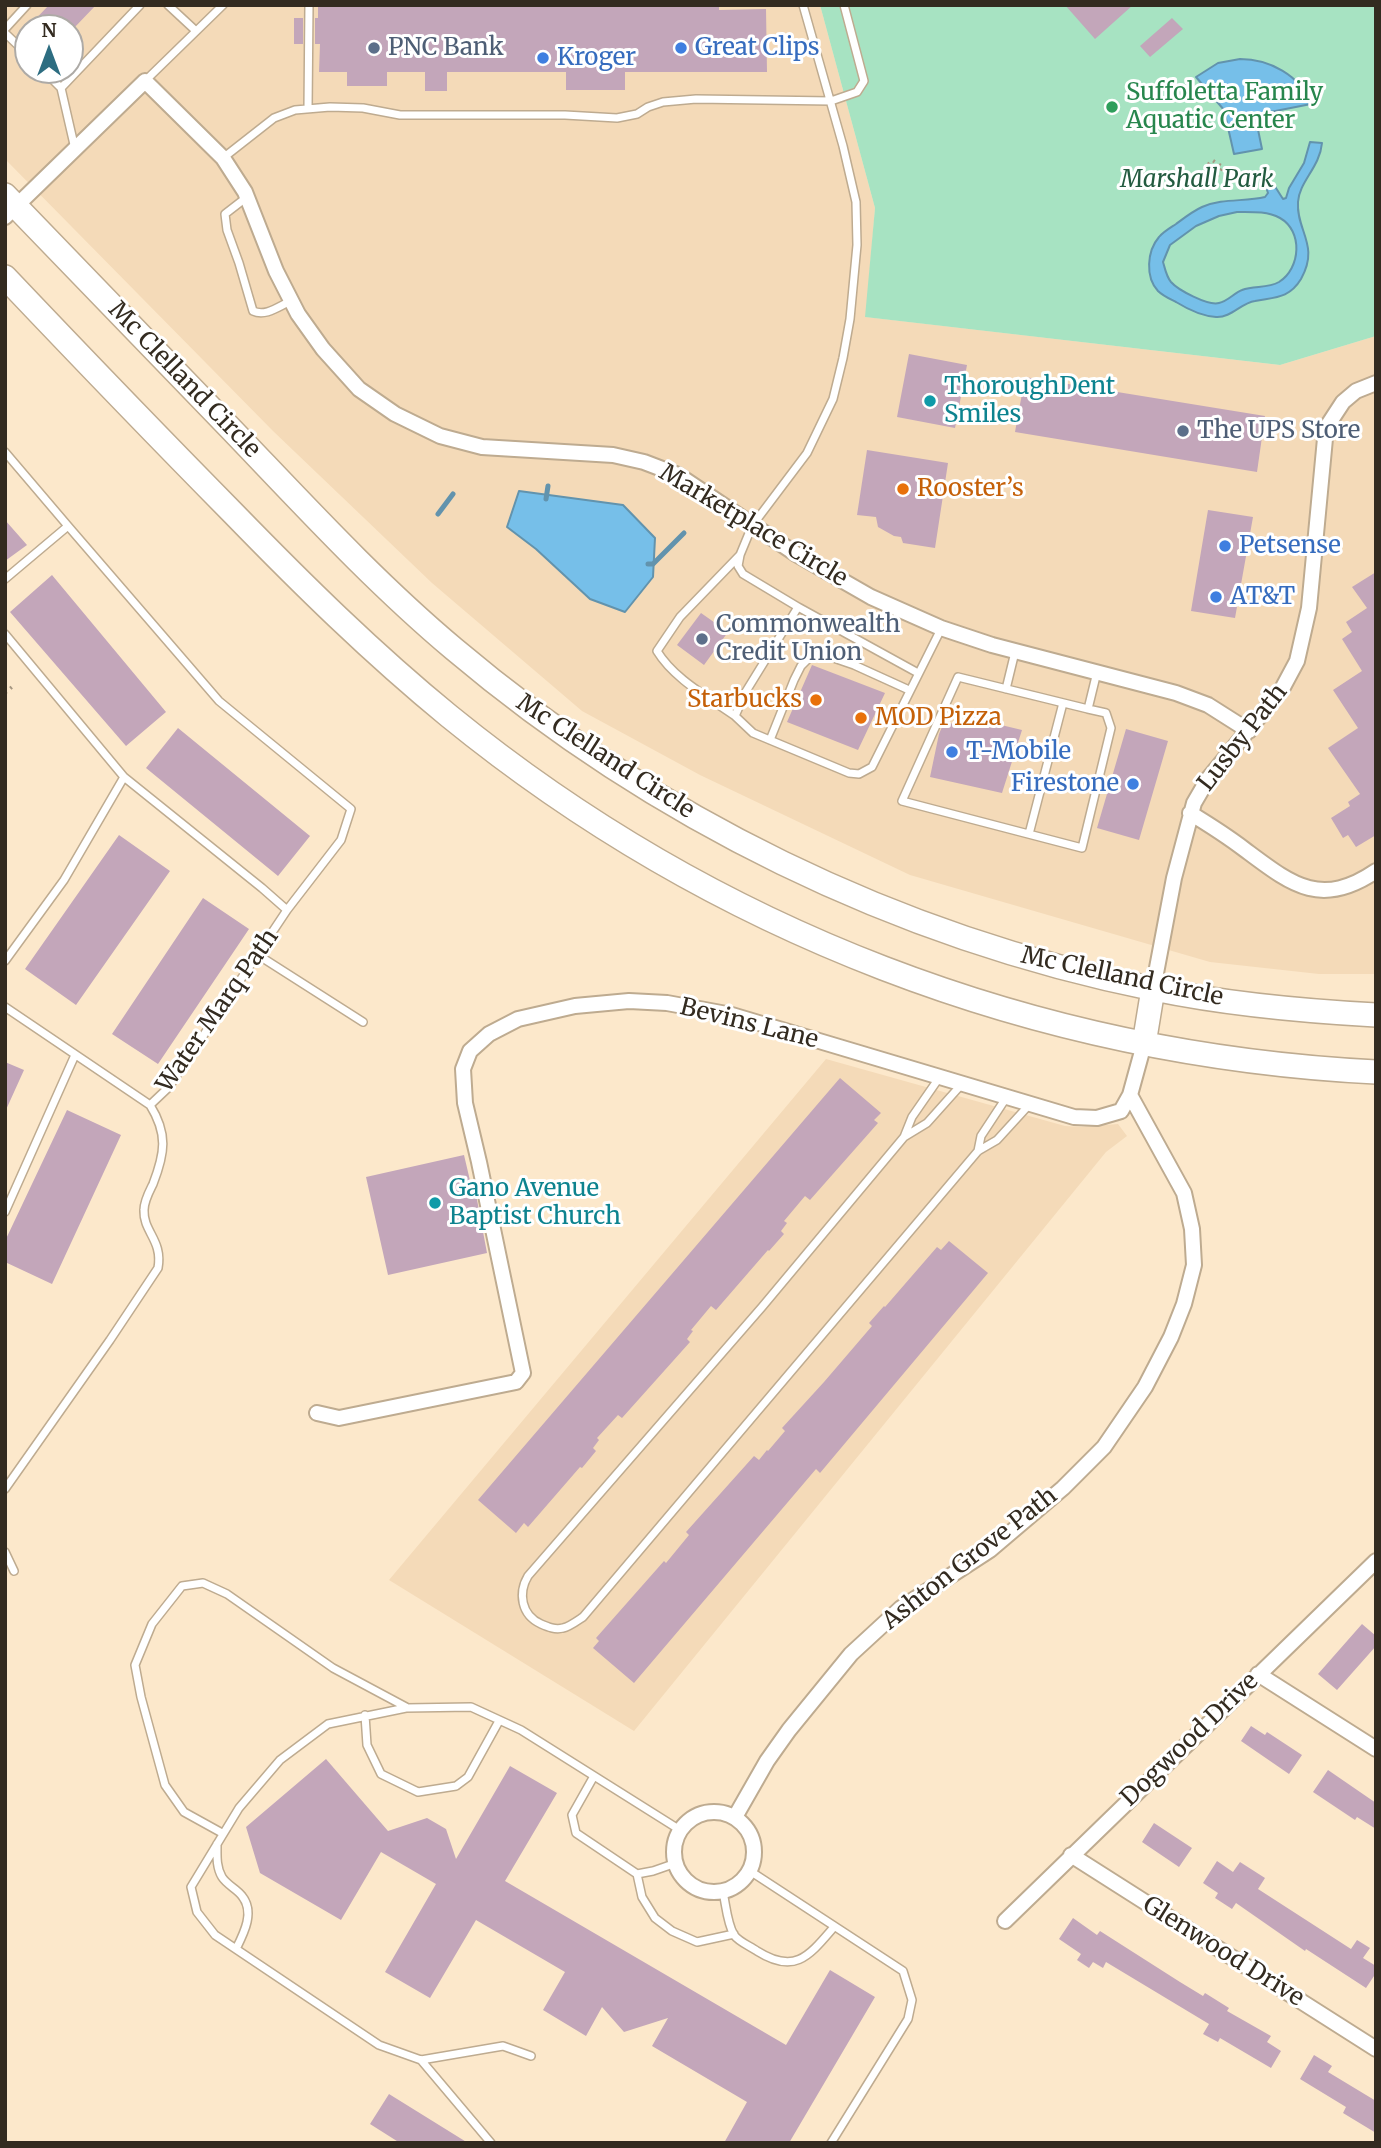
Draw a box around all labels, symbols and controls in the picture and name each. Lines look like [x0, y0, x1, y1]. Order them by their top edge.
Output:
north arrow [14, 14, 84, 84]
text: N [41, 18, 57, 42]
place label: PNC Bank [388, 34, 504, 62]
place label: Great Clips [695, 34, 819, 62]
marker: PNC Bank [366, 40, 382, 56]
marker: Great Clips [673, 40, 689, 56]
place label: Kroger [557, 44, 636, 72]
marker: Kroger [535, 50, 551, 66]
place label: Suffoletta Family Aquatic Center [1126, 79, 1323, 135]
marker: Suffoletta Family Aquatic Center [1104, 99, 1120, 115]
park label: Marshall Park [1120, 166, 1274, 194]
street label: Mc Clelland Circle [102, 296, 266, 464]
place label: ThoroughDent Smiles [944, 373, 1115, 429]
marker: ThoroughDent Smiles [922, 393, 938, 409]
place label: The UPS Store [1197, 417, 1360, 445]
marker: The UPS Store [1175, 423, 1191, 439]
street label: Marketplace Circle [654, 459, 852, 593]
place label: Rooster’s [917, 475, 1024, 503]
marker: Rooster’s [895, 481, 911, 497]
place label: Petsense [1239, 532, 1341, 560]
marker: Petsense [1217, 538, 1233, 554]
place label: AT&T [1230, 583, 1295, 611]
marker: AT&T [1208, 589, 1224, 605]
place label: Commonwealth Credit Union [716, 611, 900, 667]
marker: Commonwealth Credit Union [694, 631, 710, 647]
street label: Lusby Path [1192, 679, 1294, 797]
place label: Starbucks [687, 686, 802, 714]
street label: Mc Clelland Circle [511, 689, 699, 825]
marker: Starbucks [808, 692, 824, 708]
place label: MOD Pizza [875, 704, 1002, 732]
marker: MOD Pizza [853, 710, 869, 726]
place label: T-Mobile [966, 738, 1071, 766]
marker: T-Mobile [944, 744, 960, 760]
place label: Firestone [1011, 770, 1119, 798]
marker: Firestone [1125, 776, 1141, 792]
street label: Water Marq Path [151, 924, 285, 1098]
street label: Mc Clelland Circle [1018, 942, 1226, 1012]
street label: Bevins Lane [677, 993, 821, 1055]
place label: Gano Avenue Baptist Church [449, 1175, 621, 1231]
marker: Gano Avenue Baptist Church [427, 1195, 443, 1211]
street label: Ashton Grove Path [877, 1482, 1063, 1636]
street label: Dogwood Drive [1115, 1667, 1265, 1813]
street label: Glenwood Drive [1137, 1891, 1309, 2013]

